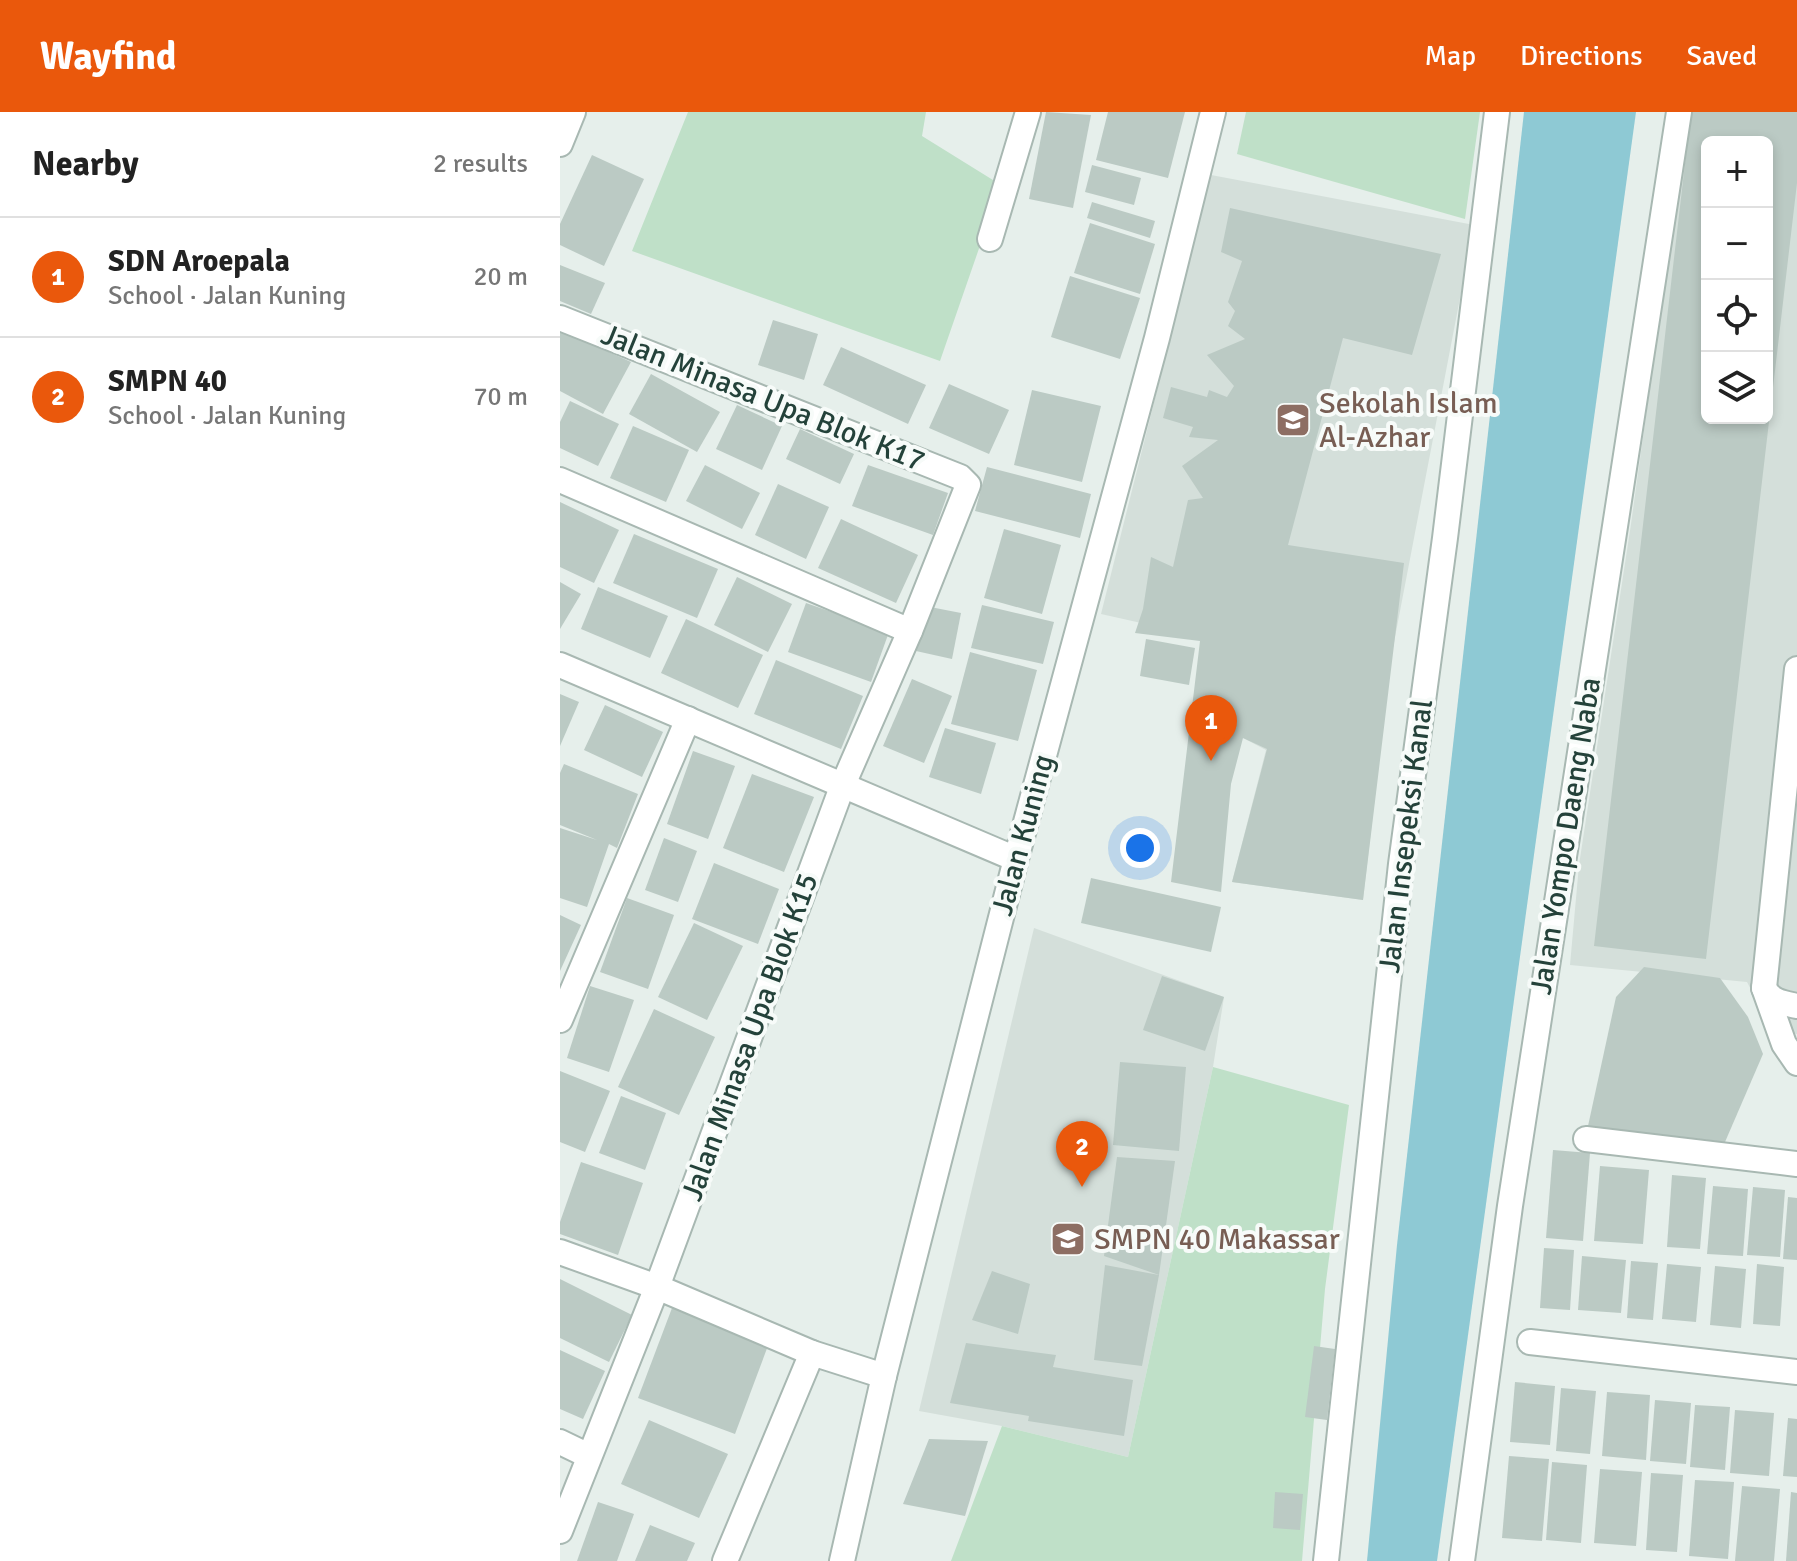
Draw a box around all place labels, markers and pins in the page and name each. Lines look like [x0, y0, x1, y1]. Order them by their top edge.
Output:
place label: Sekolah Islam Al-Azhar [1319, 385, 1498, 456]
school or university icon: Sekolah Islam Al-Azhar [1274, 401, 1312, 439]
pin: 1 [1185, 695, 1237, 761]
pin: 2 [1056, 1121, 1108, 1187]
school or university icon: SMPN 40 Makassar [1049, 1220, 1087, 1258]
place label: SMPN 40 Makassar [1094, 1221, 1340, 1258]

